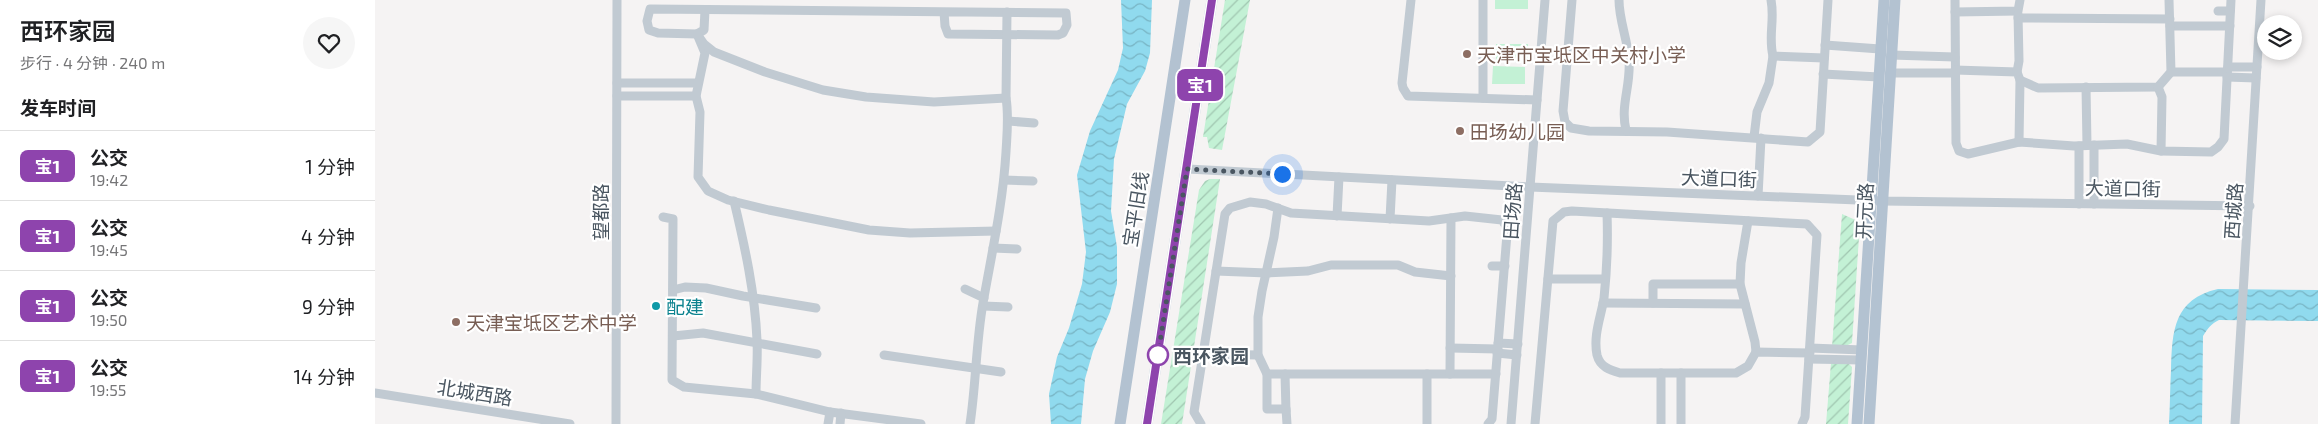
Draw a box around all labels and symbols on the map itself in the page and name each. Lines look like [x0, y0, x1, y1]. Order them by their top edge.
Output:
place label: 天津市宝坻区中关村小学 [1477, 43, 1686, 66]
marker: 天津市宝坻区中关村小学 [1461, 48, 1473, 60]
line badge: 宝1 [1177, 69, 1223, 101]
place label: 田场幼儿园 [1470, 120, 1565, 143]
marker: 田场幼儿园 [1454, 125, 1466, 137]
your location [1270, 162, 1295, 187]
street label: 大道口街 [1681, 165, 1757, 191]
street label: 宝平旧线 [1118, 170, 1152, 248]
street label: 大道口街 [2085, 176, 2161, 200]
street label: 田场路 [1499, 182, 1525, 240]
street label: 开元路 [1851, 182, 1877, 240]
street label: 西城路 [2220, 182, 2246, 240]
street label: 望都路 [589, 183, 612, 241]
place label: 配建 [666, 295, 704, 318]
marker: 配建 [650, 300, 662, 312]
place label: 天津宝坻区艺术中学 [466, 311, 637, 334]
marker: 天津宝坻区艺术中学 [450, 316, 462, 328]
marker: 西环家园 [1147, 344, 1169, 366]
place label: 西环家园 [1173, 344, 1249, 367]
street label: 北城西路 [436, 375, 514, 409]

